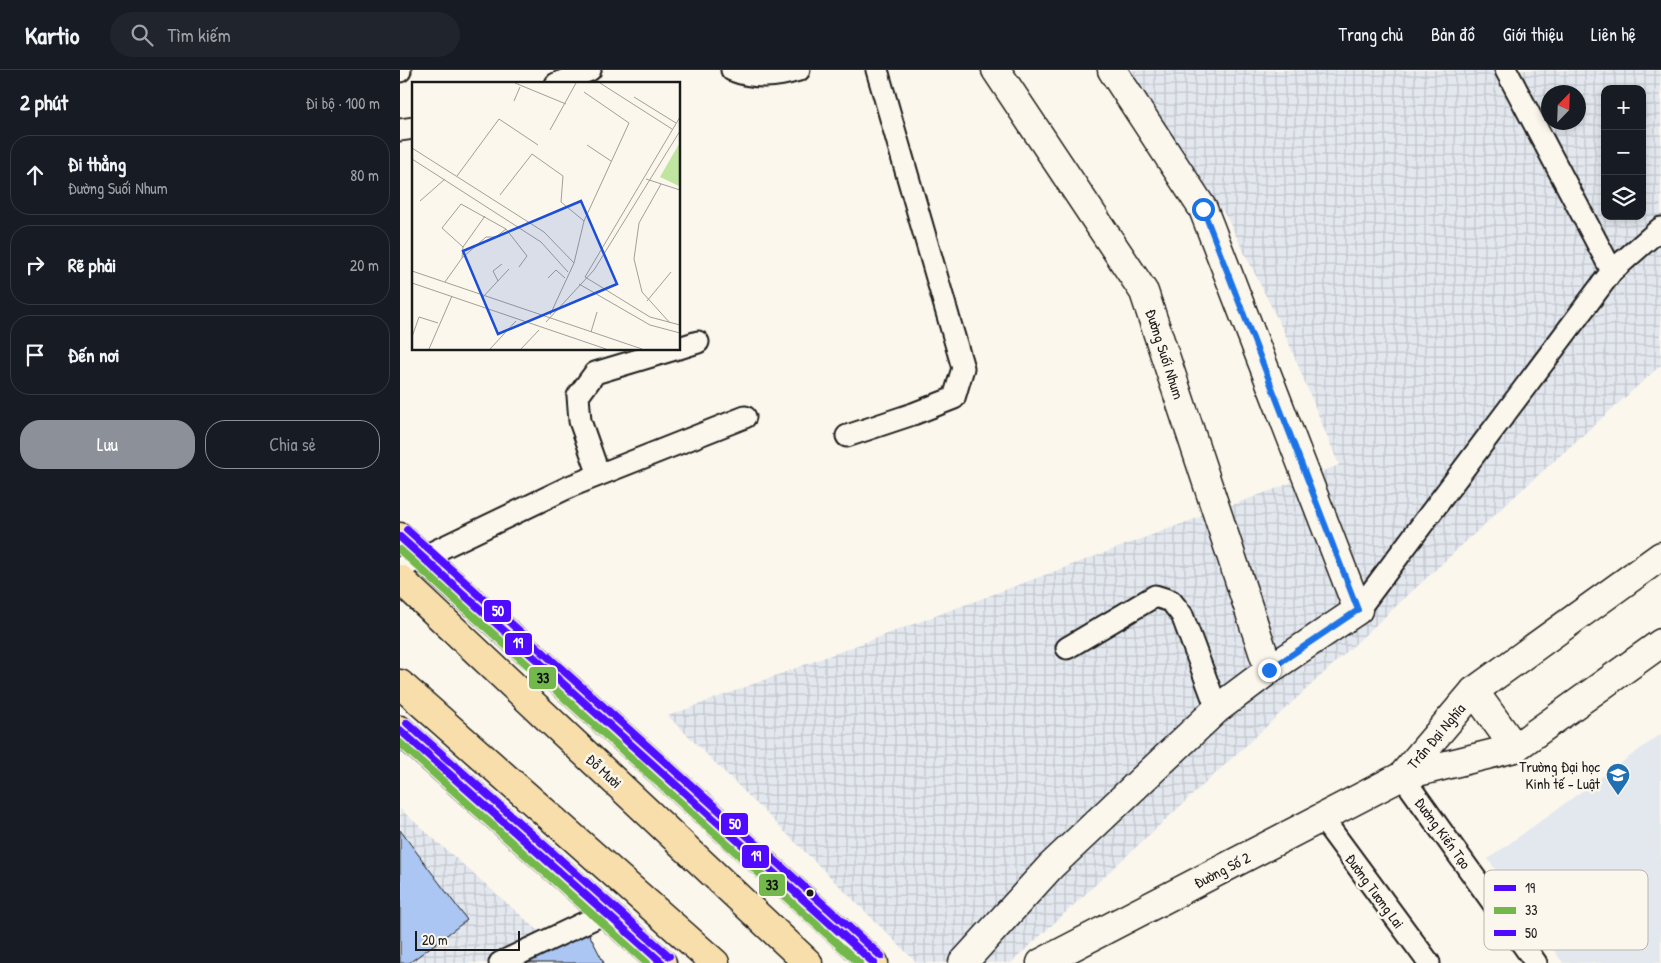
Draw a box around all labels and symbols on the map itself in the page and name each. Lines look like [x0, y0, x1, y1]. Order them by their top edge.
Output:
inset map [412, 82, 680, 350]
north arrow [1541, 85, 1586, 130]
route start [1192, 198, 1215, 221]
street label: Đường Suối Nhum [1141, 306, 1189, 402]
line badge: 50 [483, 599, 512, 623]
text: 50 [492, 601, 505, 620]
line badge: 19 [504, 632, 533, 656]
text: 19 [513, 633, 524, 652]
route end [1258, 659, 1281, 682]
line badge: 33 [528, 666, 557, 690]
text: 33 [537, 668, 550, 687]
street label: Trần Đại Nghĩa [1402, 699, 1470, 773]
street label: Đỗ Mười [581, 749, 627, 793]
place label: Trường Đại học Kinh tế - Luật [1519, 756, 1601, 794]
school or university icon: Trường Đại học Kinh tế - Luật [1605, 762, 1631, 796]
street label: Đường Kiến Tạo [1410, 793, 1476, 873]
line badge: 50 [720, 812, 749, 836]
text: 50 [729, 814, 742, 833]
line badge: 19 [741, 844, 770, 869]
text: 19 [751, 846, 762, 865]
street label: Đường Số 2 [1190, 847, 1254, 893]
street label: Đường Tương Lai [1341, 849, 1409, 933]
legend [1484, 870, 1648, 950]
line badge: 33 [758, 873, 786, 897]
text: 33 [766, 875, 779, 894]
text: 19 [1525, 878, 1535, 897]
unlabelled marker [805, 888, 815, 898]
text: 33 [1525, 900, 1538, 919]
text: 50 [1525, 923, 1537, 942]
scale bar [415, 928, 520, 951]

